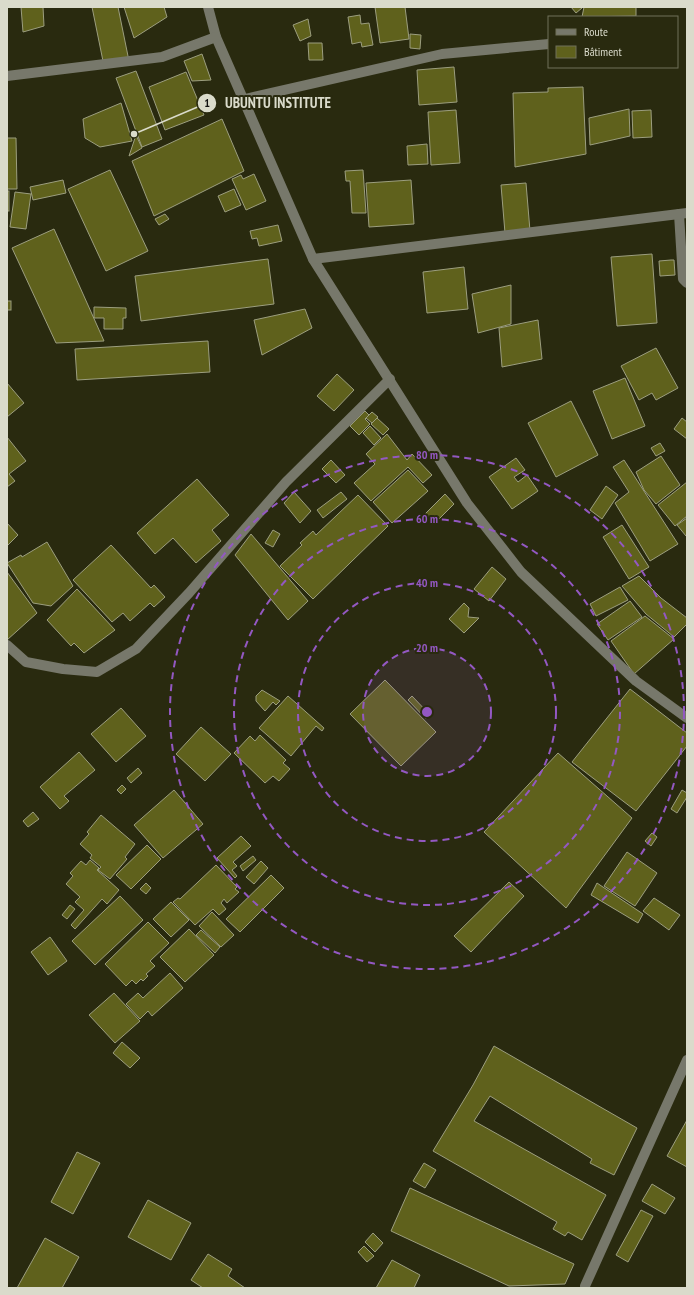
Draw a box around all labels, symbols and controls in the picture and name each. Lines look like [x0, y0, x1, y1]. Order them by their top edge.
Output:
legend [548, 16, 678, 68]
text: Route [584, 24, 608, 39]
text: Bâtiment [584, 44, 622, 59]
callout: UBUNTU INSTITUTE [197, 89, 339, 116]
text: UBUNTU INSTITUTE [225, 93, 331, 112]
text: 1 [204, 95, 210, 110]
text: 80 m [416, 447, 438, 462]
text: 60 m [416, 511, 438, 526]
text: 40 m [416, 575, 438, 590]
text: 20 m [416, 640, 438, 655]
centre of rings [420, 705, 434, 719]

